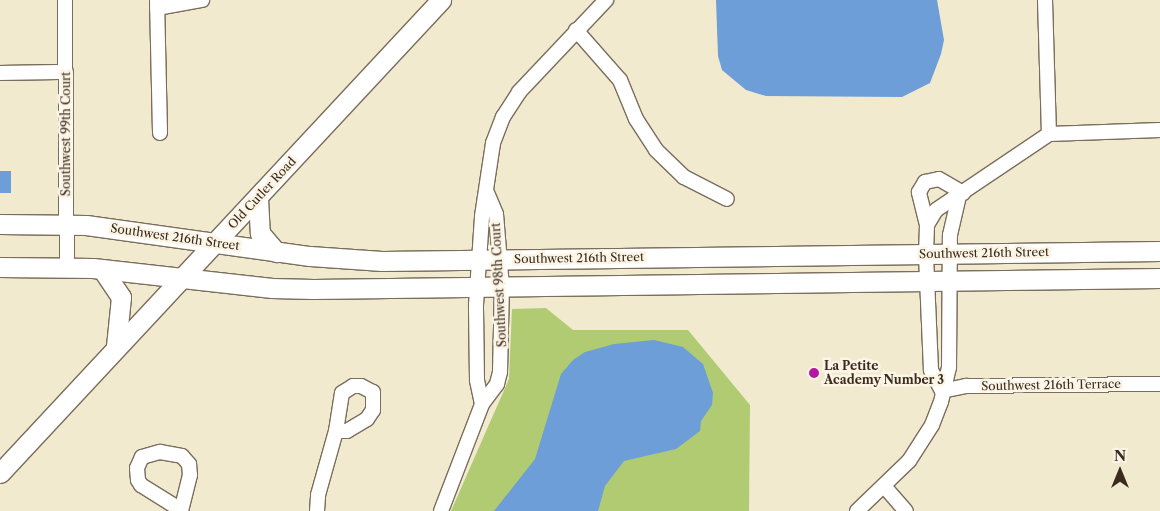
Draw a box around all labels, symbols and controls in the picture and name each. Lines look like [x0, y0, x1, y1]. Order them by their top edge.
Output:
street label: Southwest 99th Court [59, 72, 73, 196]
street label: Old Cutler Road [225, 154, 299, 232]
street label: Southwest 216th Street [110, 221, 240, 253]
street label: Southwest 98th Court [489, 222, 509, 348]
street label: Southwest 216th Street [919, 245, 1049, 261]
street label: Southwest 216th Street [514, 250, 644, 266]
place label: La Petite Academy Number 3 [824, 359, 945, 387]
marker: La Petite Academy Number 3 [808, 367, 820, 379]
street label: Southwest 216th Terrace [981, 377, 1121, 393]
north arrow [1095, 446, 1145, 496]
text: N [1114, 447, 1126, 465]

